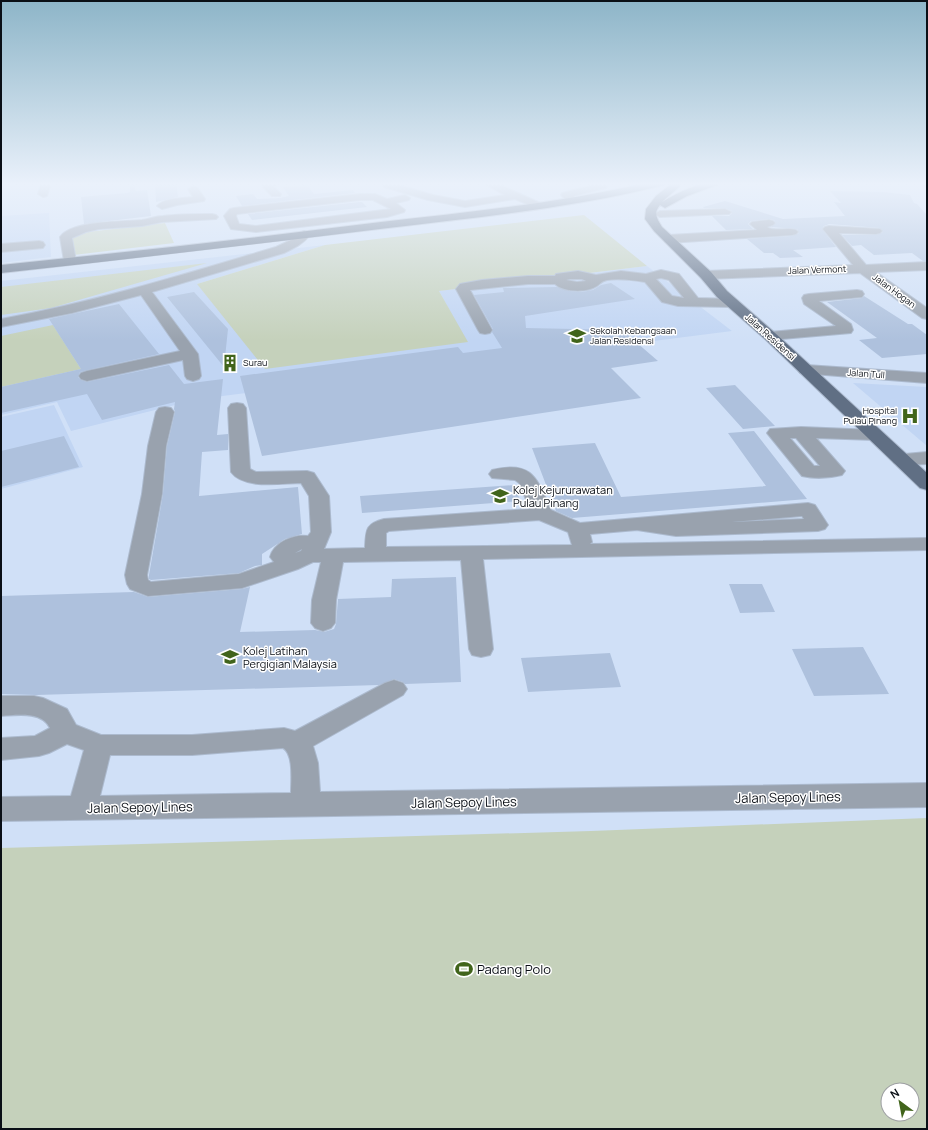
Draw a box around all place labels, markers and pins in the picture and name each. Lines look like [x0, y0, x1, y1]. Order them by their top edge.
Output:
place label: Sekolah Kebangsaan Jalan Residensi [590, 324, 676, 347]
school or university icon: Sekolah Kebangsaan Jalan Residensi [567, 326, 587, 346]
building icon: Surau [220, 353, 240, 373]
place label: Surau [243, 356, 267, 369]
place label: Hospital Pulau Pinang [843, 404, 897, 427]
hospital icon: Hospital Pulau Pinang [900, 406, 920, 426]
place label: Kolej Kejururawatan Pulau Pinang [513, 482, 613, 510]
school or university icon: Kolej Kejururawatan Pulau Pinang [490, 486, 510, 506]
place label: Kolej Latihan Pergigian Malaysia [243, 643, 337, 671]
school or university icon: Kolej Latihan Pergigian Malaysia [220, 647, 240, 667]
sports icon: Padang Polo [454, 959, 474, 979]
place label: Padang Polo [477, 960, 551, 978]

